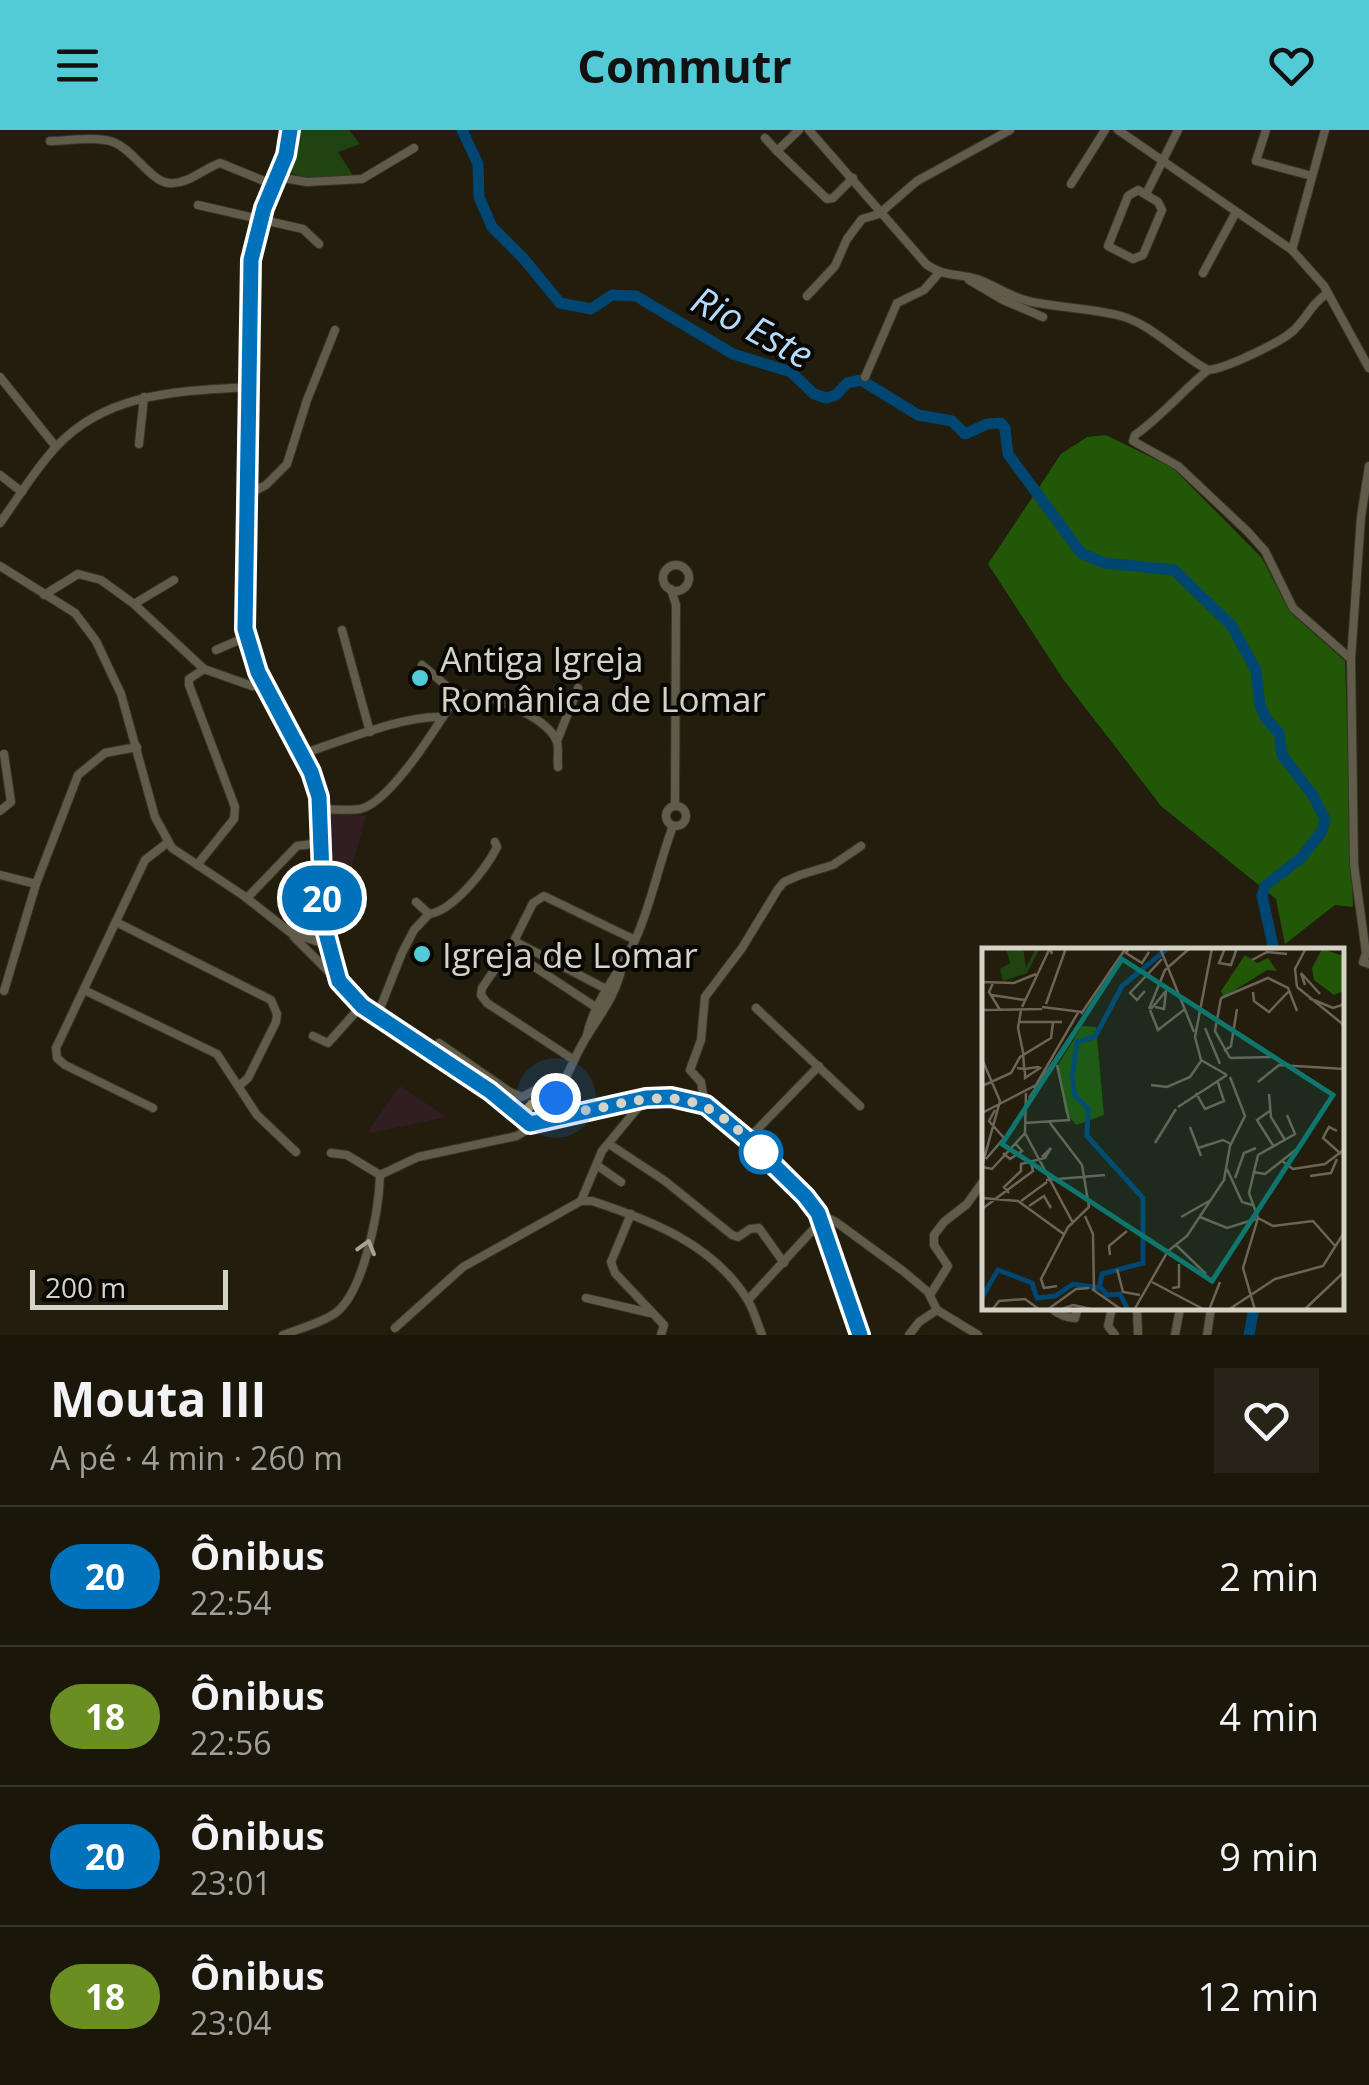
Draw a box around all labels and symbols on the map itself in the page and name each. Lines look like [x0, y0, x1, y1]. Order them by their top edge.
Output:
water label: Rio Este [683, 273, 823, 379]
place label: Antiga Igreja Românica de Lomar [440, 635, 766, 722]
marker: Antiga Igreja Românica de Lomar [409, 667, 431, 689]
line badge: 20 [277, 866, 367, 930]
place label: Igreja de Lomar [442, 931, 698, 978]
marker: Igreja de Lomar [411, 943, 433, 965]
inset map [982, 948, 1344, 1310]
your location [531, 1073, 581, 1123]
unlabelled marker [740, 1131, 782, 1173]
one-way arrow [355, 1239, 376, 1256]
scale bar [30, 1265, 228, 1310]

